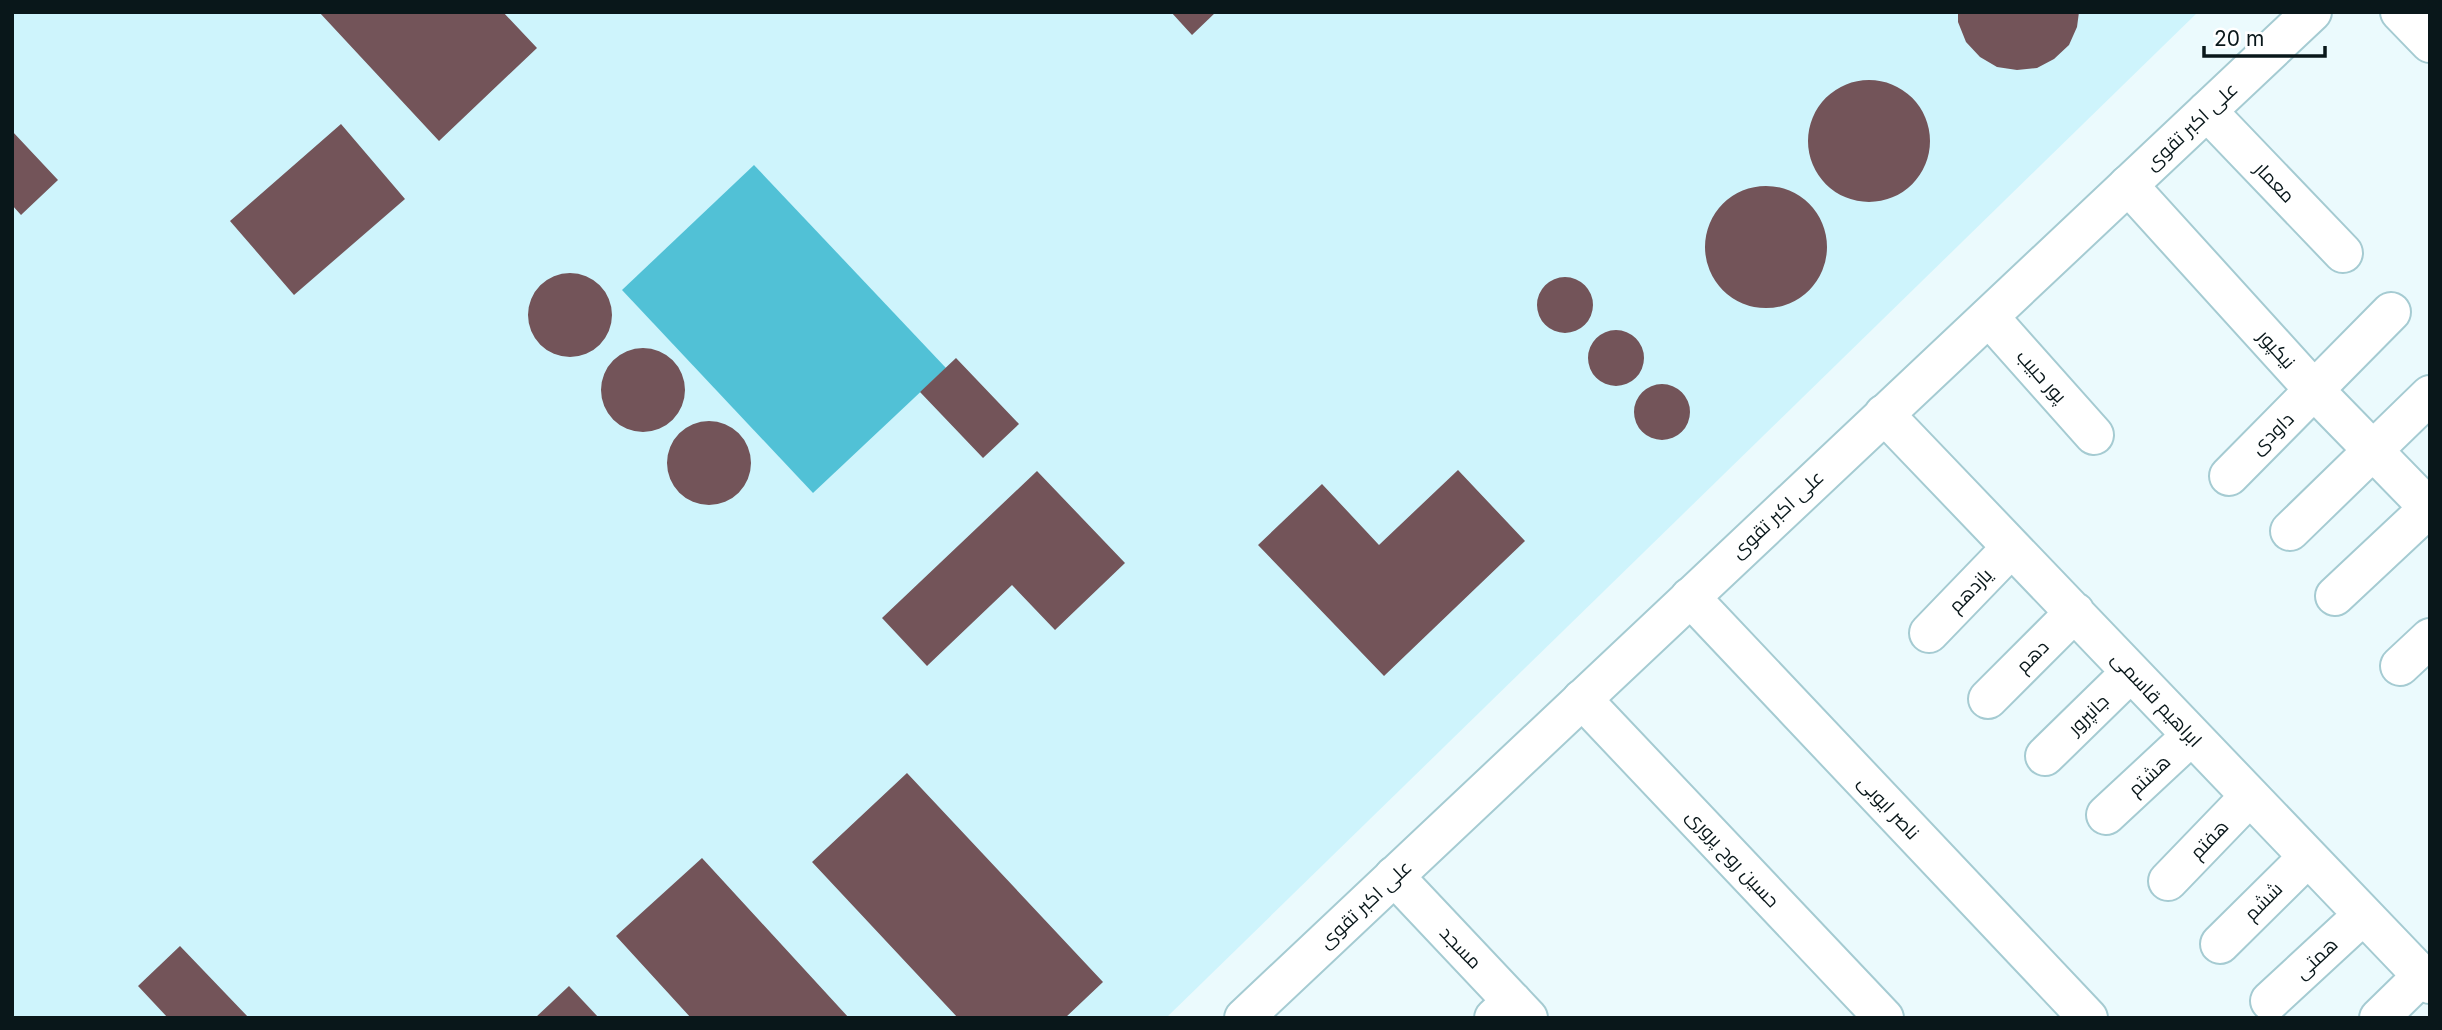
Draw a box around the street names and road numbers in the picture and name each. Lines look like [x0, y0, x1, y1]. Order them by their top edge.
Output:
street label: علی اکبر تقوی [2140, 78, 2242, 175]
street label: معمار [2249, 156, 2299, 207]
street label: نیکپور [2252, 324, 2300, 374]
street label: پور حبیب [2011, 345, 2071, 408]
street label: داودی [2246, 407, 2299, 459]
street label: علی اکبر تقوی [1726, 466, 1828, 563]
street label: یازدهم [1944, 563, 1998, 619]
street label: دهم [2011, 635, 2055, 679]
street label: ابراهیم قاسمی [2105, 647, 2207, 753]
street label: جانپرور [2062, 689, 2114, 741]
street label: هشتم [2123, 750, 2177, 802]
street label: ناصر ایوبی [1853, 770, 1924, 844]
street label: حسین روح پروری [1680, 804, 1784, 914]
street label: هفتم [2185, 815, 2235, 865]
street label: علی اکبر تقوی [1314, 856, 1416, 953]
street label: ششم [2239, 877, 2289, 927]
street label: مسجد [1435, 921, 1486, 973]
street label: همتی [2290, 933, 2343, 984]

